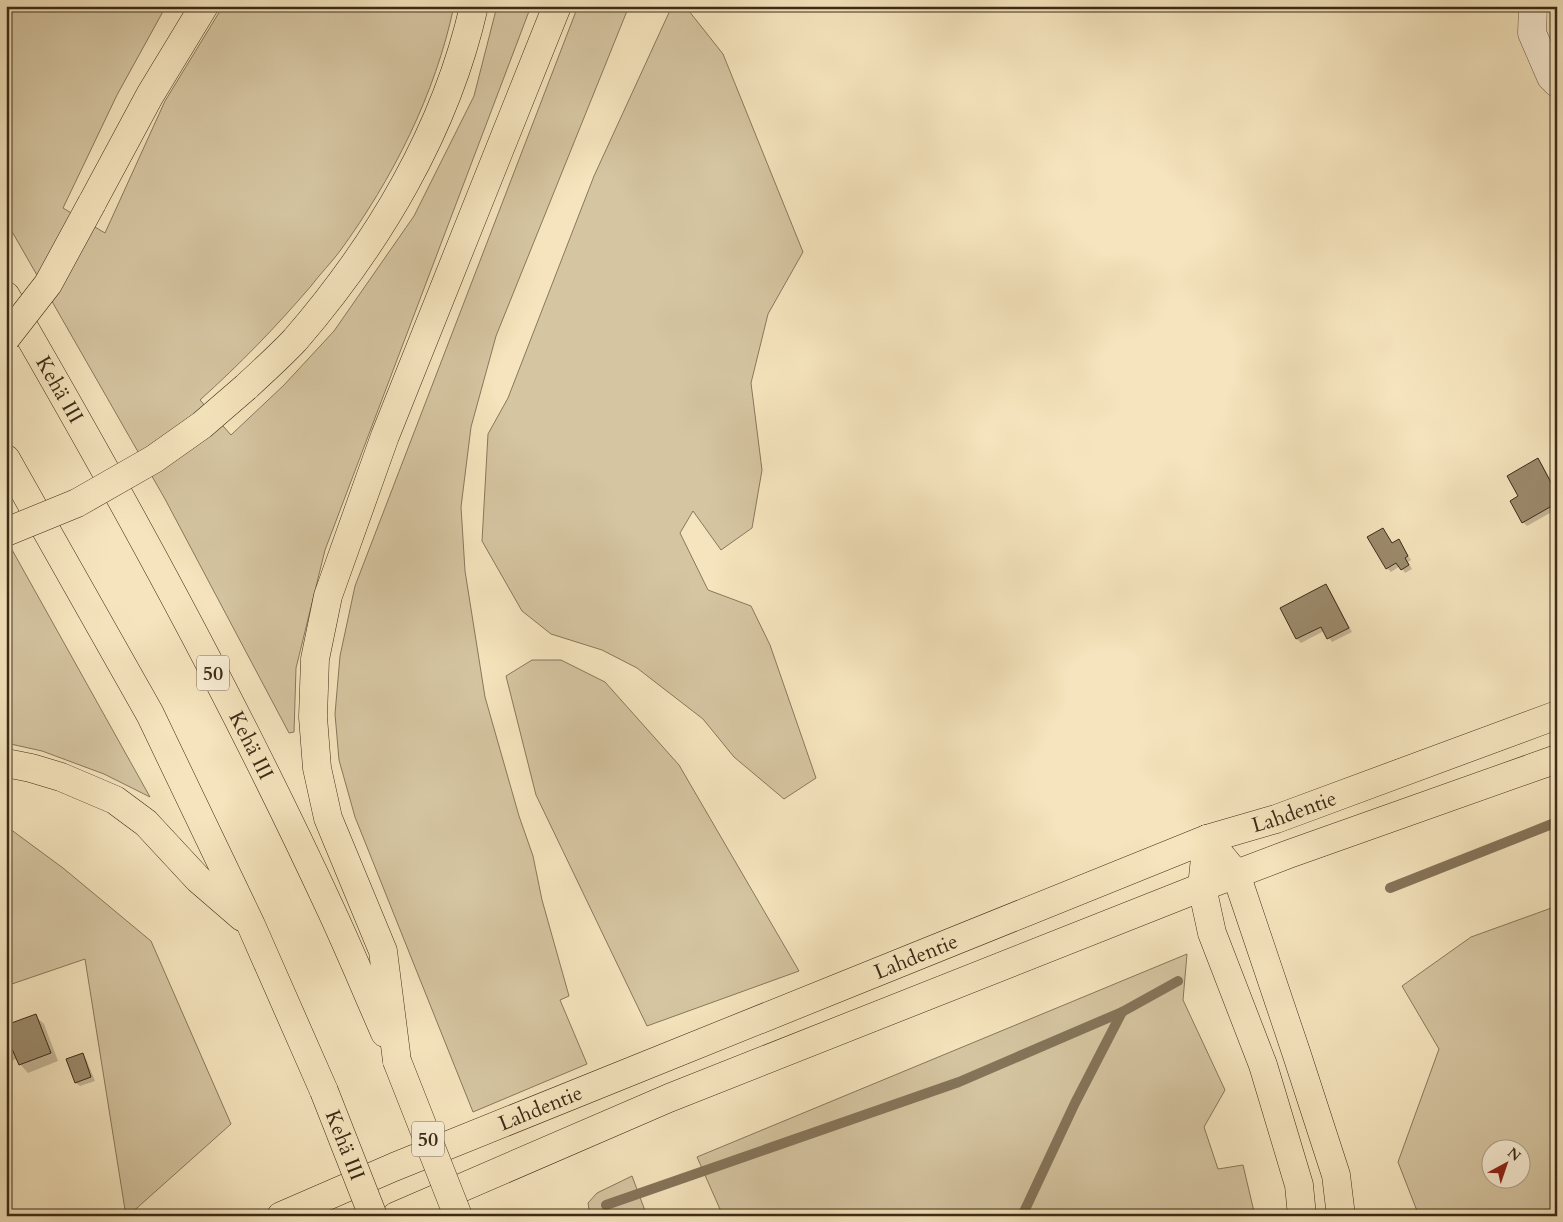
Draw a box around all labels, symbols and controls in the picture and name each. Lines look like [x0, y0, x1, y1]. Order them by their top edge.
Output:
street label: Kehä III [29, 351, 90, 429]
road number: 50 [197, 656, 229, 690]
street label: Kehä III [222, 706, 281, 784]
street label: Lahdentie [1248, 783, 1340, 840]
street label: Lahdentie [870, 926, 962, 986]
street label: Lahdentie [494, 1078, 587, 1138]
street label: Kehä III [318, 1106, 372, 1184]
road number: 50 [412, 1122, 444, 1156]
north arrow [1480, 1140, 1530, 1190]
text: N [1503, 1143, 1525, 1166]

